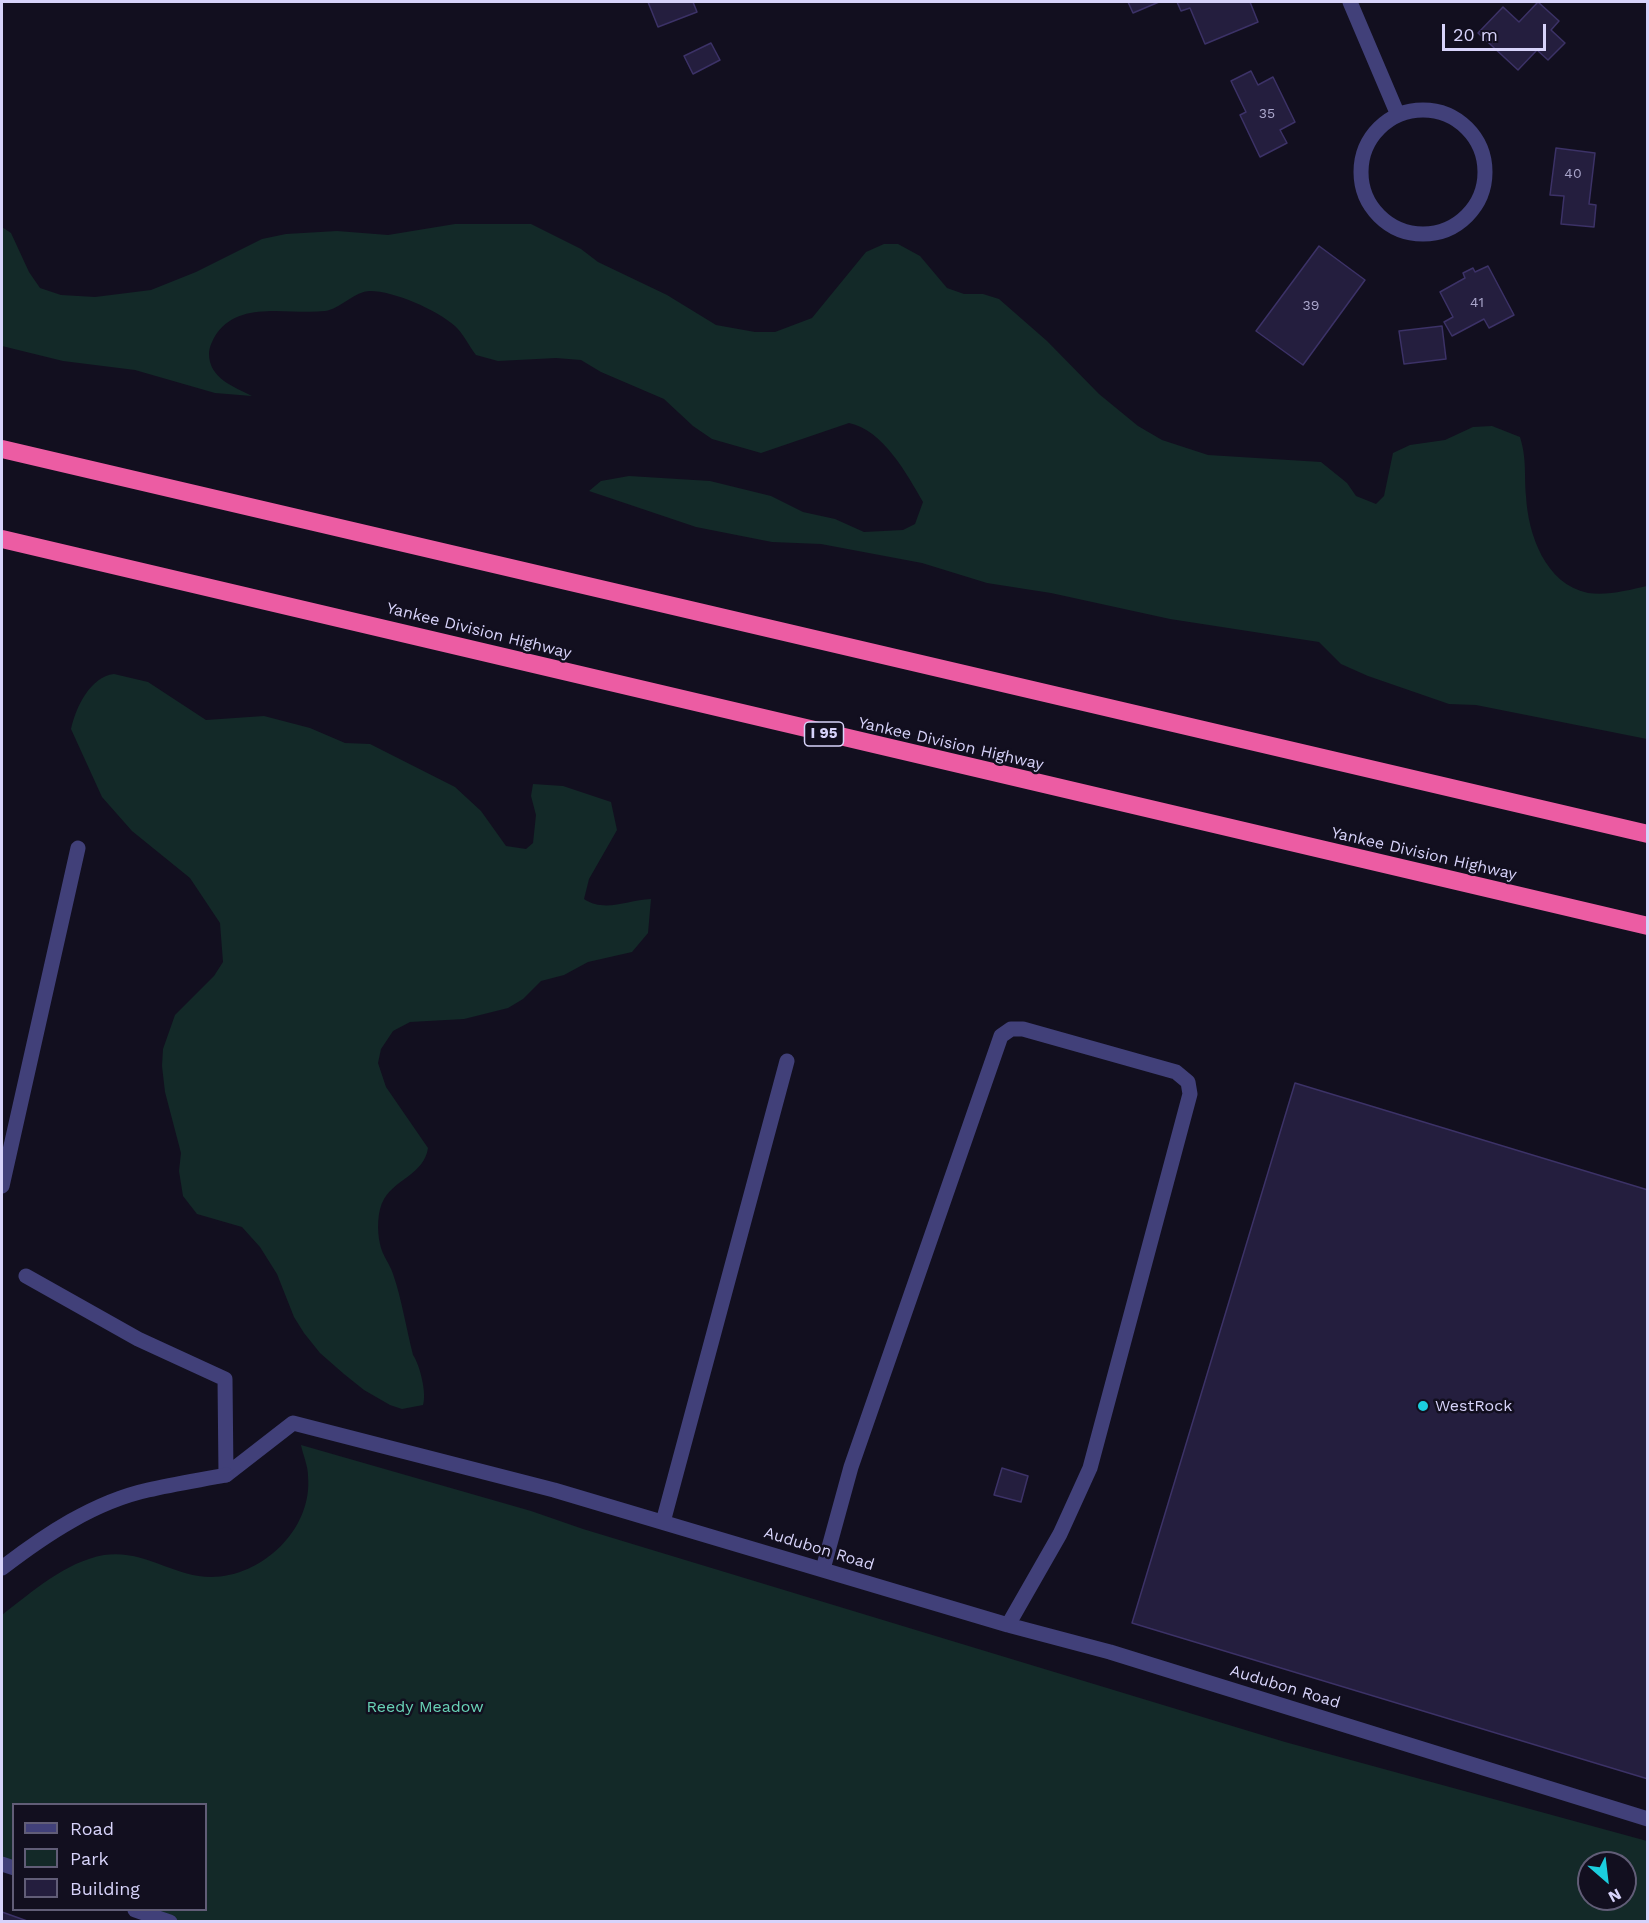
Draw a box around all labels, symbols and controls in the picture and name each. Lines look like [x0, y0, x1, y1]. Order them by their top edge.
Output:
scale bar [1445, 12, 1548, 50]
text: 20 m [1453, 24, 1498, 45]
house number: 35 [1259, 106, 1275, 122]
house number: 40 [1564, 166, 1582, 182]
house number: 41 [1470, 295, 1484, 311]
house number: 39 [1303, 298, 1319, 314]
street label: Yankee Division Highway [385, 599, 573, 663]
street label: Yankee Division Highway [856, 713, 1046, 775]
road number: I 95 [804, 722, 844, 746]
street label: Yankee Division Highway [1329, 823, 1519, 885]
place label: WestRock [1435, 1396, 1512, 1416]
marker: WestRock [1416, 1399, 1430, 1413]
street label: Audubon Road [762, 1523, 876, 1575]
street label: Audubon Road [1228, 1661, 1342, 1713]
park label: Reedy Meadow [366, 1697, 484, 1717]
legend [12, 1803, 207, 1911]
text: Road [70, 1818, 114, 1839]
text: Park [70, 1848, 109, 1869]
north arrow [1577, 1851, 1637, 1911]
text: Building [70, 1878, 140, 1899]
text: N [1605, 1884, 1624, 1907]

